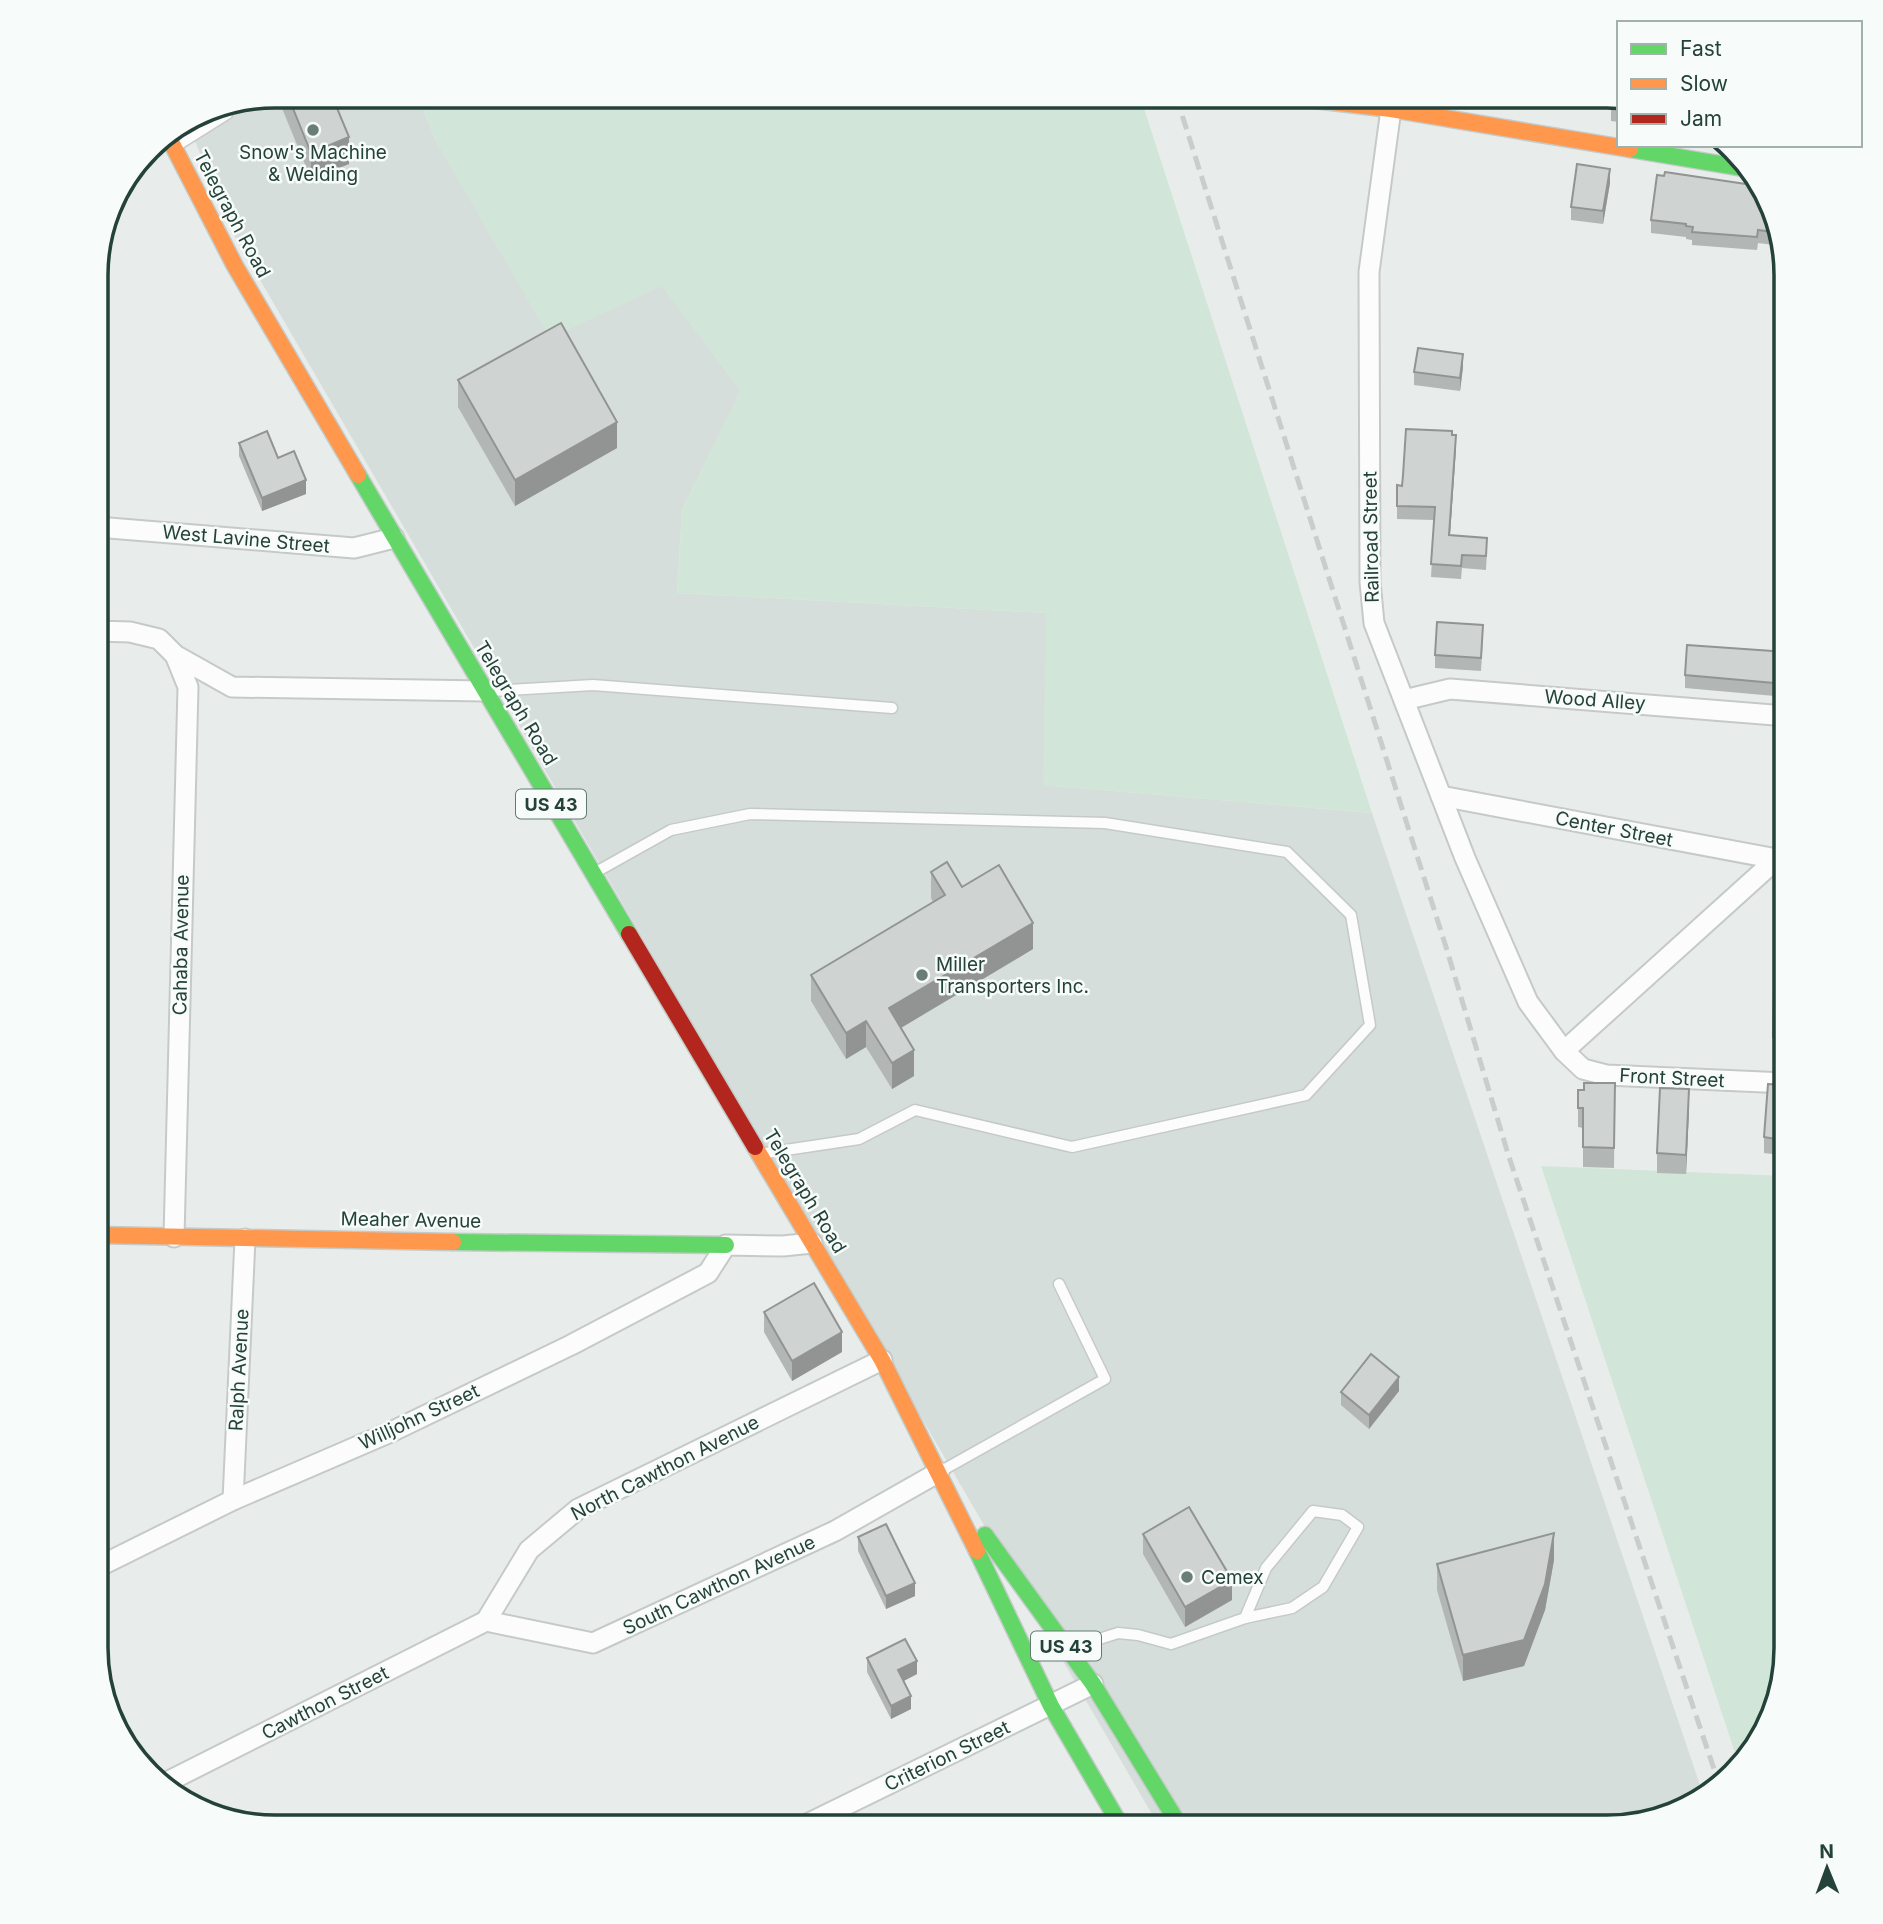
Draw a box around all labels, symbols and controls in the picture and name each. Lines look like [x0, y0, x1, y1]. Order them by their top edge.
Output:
legend [1617, 21, 1862, 147]
text: Fast [1680, 36, 1722, 61]
text: Slow [1680, 71, 1728, 96]
text: Jam [1680, 106, 1722, 131]
marker: Snow's Machine & Welding [305, 122, 321, 138]
place label: Snow's Machine & Welding [239, 141, 387, 186]
street label: Telegraph Road [189, 146, 275, 282]
street label: Railroad Street [1358, 471, 1384, 603]
street label: West Lavine Street [161, 520, 331, 558]
street label: Telegraph Road [470, 637, 562, 769]
street label: Wood Alley [1544, 685, 1647, 715]
road number: US 43 [516, 790, 586, 818]
street label: Center Street [1553, 806, 1675, 852]
street label: Cahaba Avenue [168, 874, 194, 1016]
place label: Miller Transporters Inc. [936, 953, 1089, 998]
marker: Miller Transporters Inc. [914, 967, 930, 983]
street label: Front Street [1619, 1064, 1725, 1092]
street label: Telegraph Road [759, 1125, 851, 1257]
street label: Meaher Avenue [340, 1207, 482, 1233]
street label: Ralph Avenue [224, 1308, 254, 1432]
street label: Willjohn Street [355, 1379, 483, 1455]
street label: North Cawthon Avenue [567, 1410, 763, 1526]
street label: South Cawthon Avenue [619, 1530, 819, 1640]
place label: Cemex [1201, 1566, 1264, 1589]
marker: Cemex [1179, 1569, 1195, 1585]
road number: US 43 [1031, 1632, 1101, 1660]
street label: Cawthon Street [258, 1661, 392, 1745]
street label: Criterion Street [881, 1716, 1013, 1796]
north arrow [1792, 1833, 1862, 1903]
text: N [1819, 1840, 1834, 1863]

